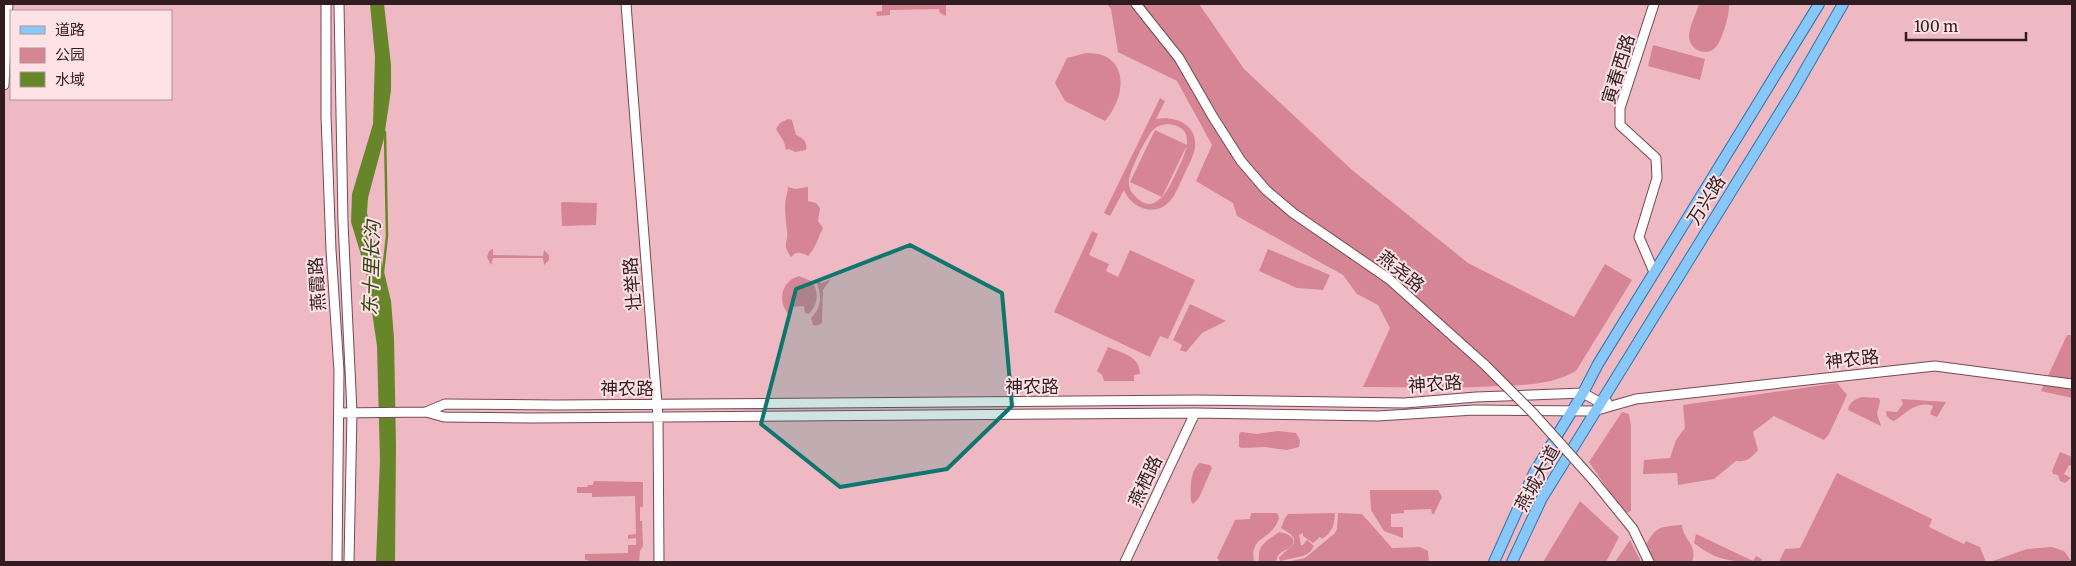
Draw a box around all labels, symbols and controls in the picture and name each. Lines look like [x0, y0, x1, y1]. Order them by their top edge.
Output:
legend [10, 10, 172, 100]
scale bar [1906, 10, 2026, 42]
text: 100 m [1914, 17, 1958, 36]
text: 道路 [55, 20, 85, 39]
street label: 寅春西路 [1596, 31, 1640, 107]
text: 公园 [55, 45, 85, 64]
text: 水域 [55, 70, 85, 89]
street label: 万兴路 [1682, 171, 1730, 229]
water label: 东十里长沟 [357, 218, 385, 316]
street label: 燕尧路 [1373, 245, 1429, 297]
street label: 燕霞路 [304, 256, 330, 312]
street label: 壮举路 [618, 256, 646, 312]
street label: 神农路 [1824, 345, 1880, 373]
street label: 神农路 [1407, 371, 1463, 397]
street label: 神农路 [1005, 375, 1059, 398]
street label: 神农路 [600, 377, 654, 400]
street label: 燕城大道 [1509, 441, 1565, 515]
street label: 燕栖路 [1123, 452, 1167, 510]

